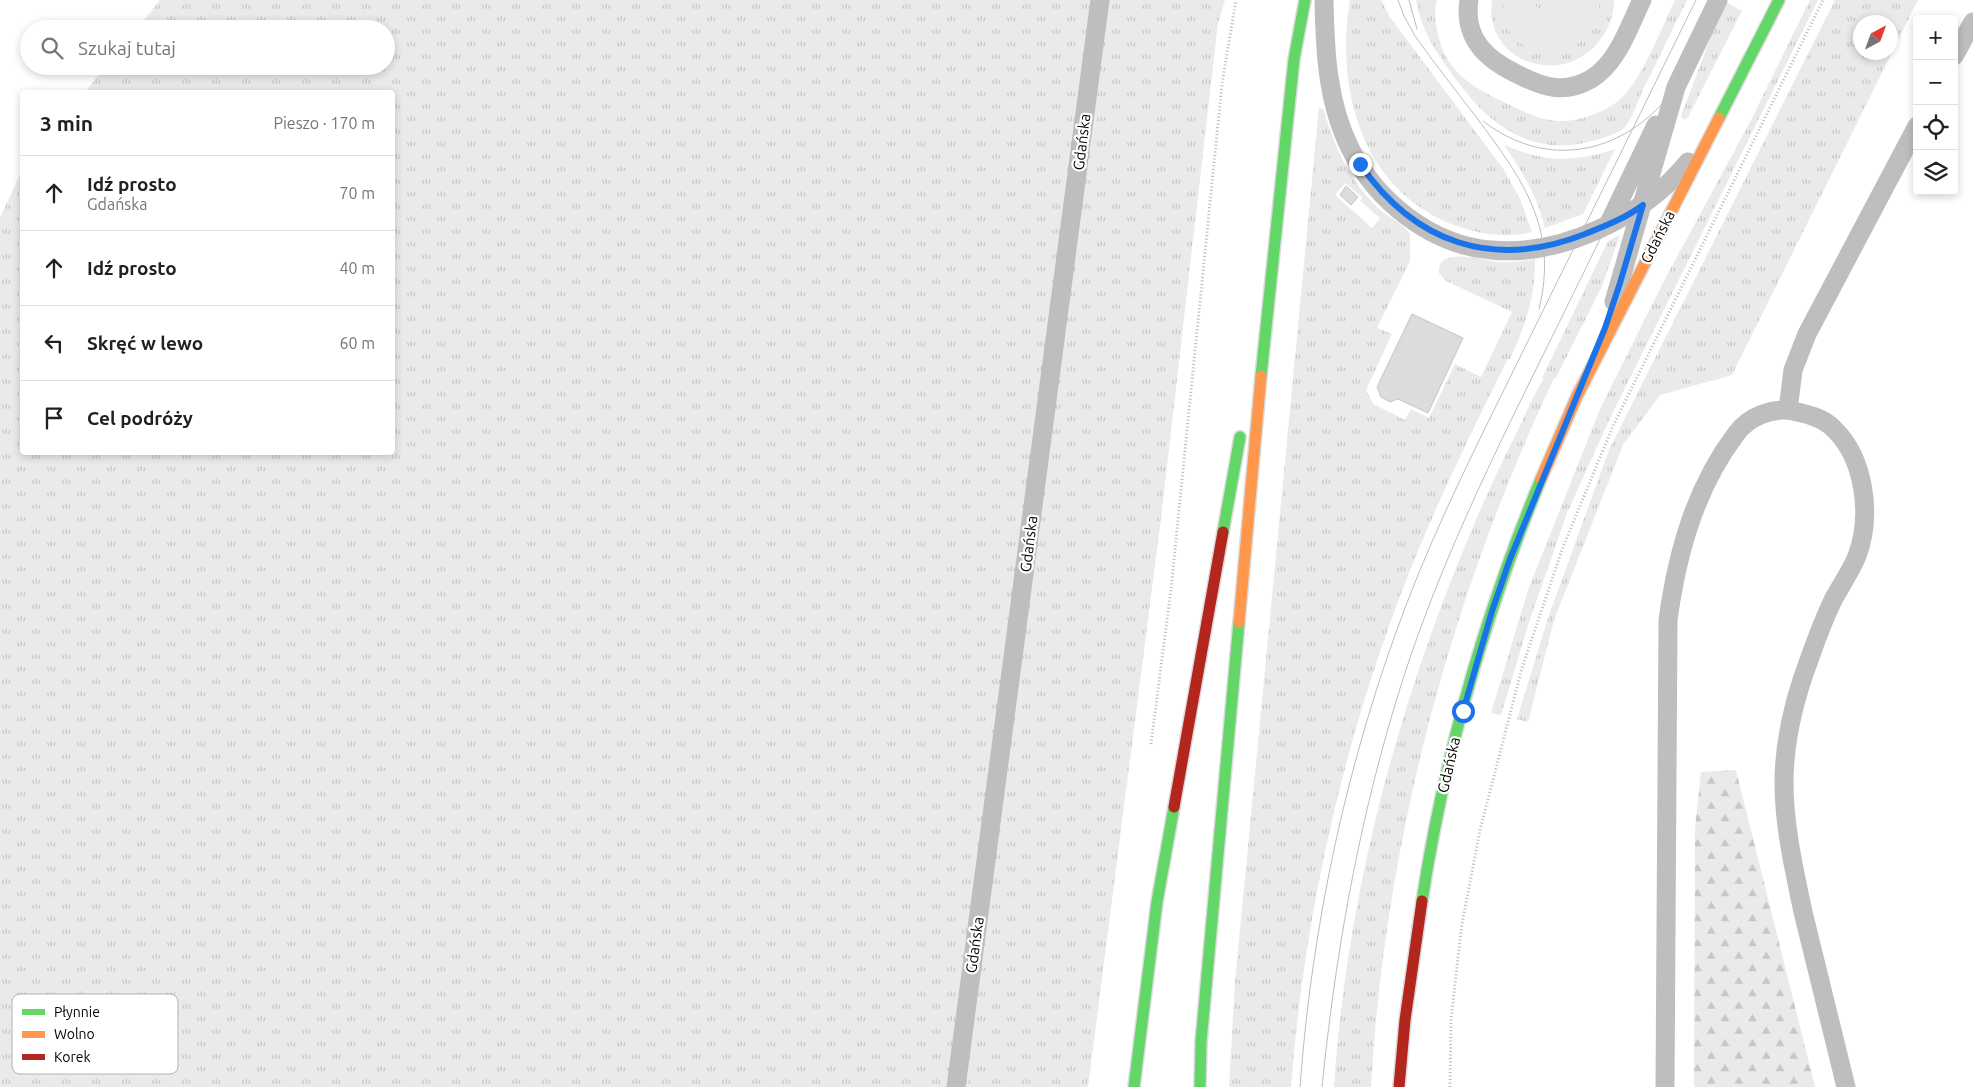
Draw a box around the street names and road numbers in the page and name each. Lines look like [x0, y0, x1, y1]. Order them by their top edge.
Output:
street label: Gdańska [1070, 113, 1093, 171]
street label: Gdańska [1637, 208, 1678, 266]
street label: Gdańska [1017, 515, 1040, 573]
street label: Gdańska [1434, 735, 1463, 794]
street label: Gdańska [962, 916, 987, 974]

